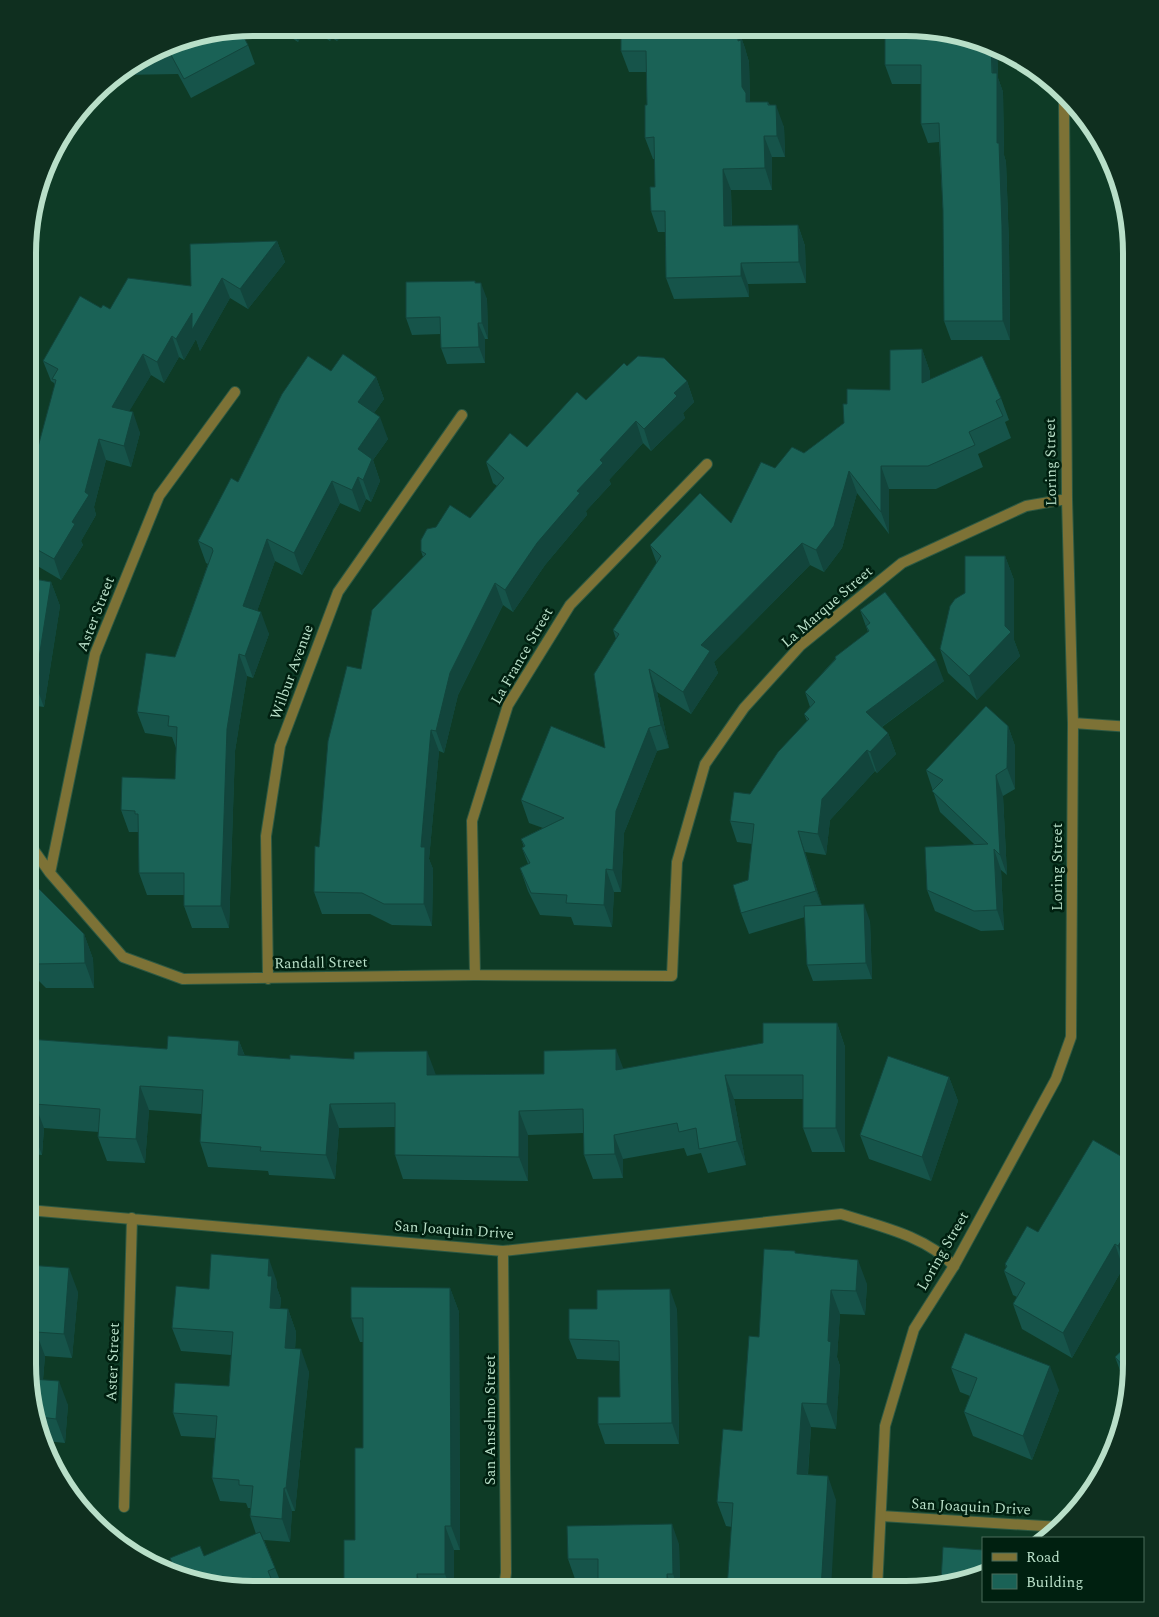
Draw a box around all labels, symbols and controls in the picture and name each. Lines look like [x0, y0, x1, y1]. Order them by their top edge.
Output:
street label: Loring Street [1039, 418, 1063, 506]
street label: La Marque Street [776, 560, 878, 654]
street label: Aster Street [71, 573, 121, 655]
street label: La France Street [485, 603, 559, 709]
street label: Wilbur Avenue [264, 621, 320, 723]
street label: Loring Street [1046, 823, 1069, 911]
street label: Randall Street [274, 951, 368, 975]
street label: Loring Street [911, 1207, 975, 1295]
street label: San Joaquin Drive [393, 1214, 515, 1246]
street label: Aster Street [100, 1322, 126, 1402]
street label: San Anselmo Street [479, 1355, 502, 1485]
street label: San Joaquin Drive [911, 1492, 1031, 1522]
legend [982, 1537, 1144, 1602]
text: Road [1026, 1546, 1060, 1569]
text: Building [1026, 1571, 1083, 1594]

